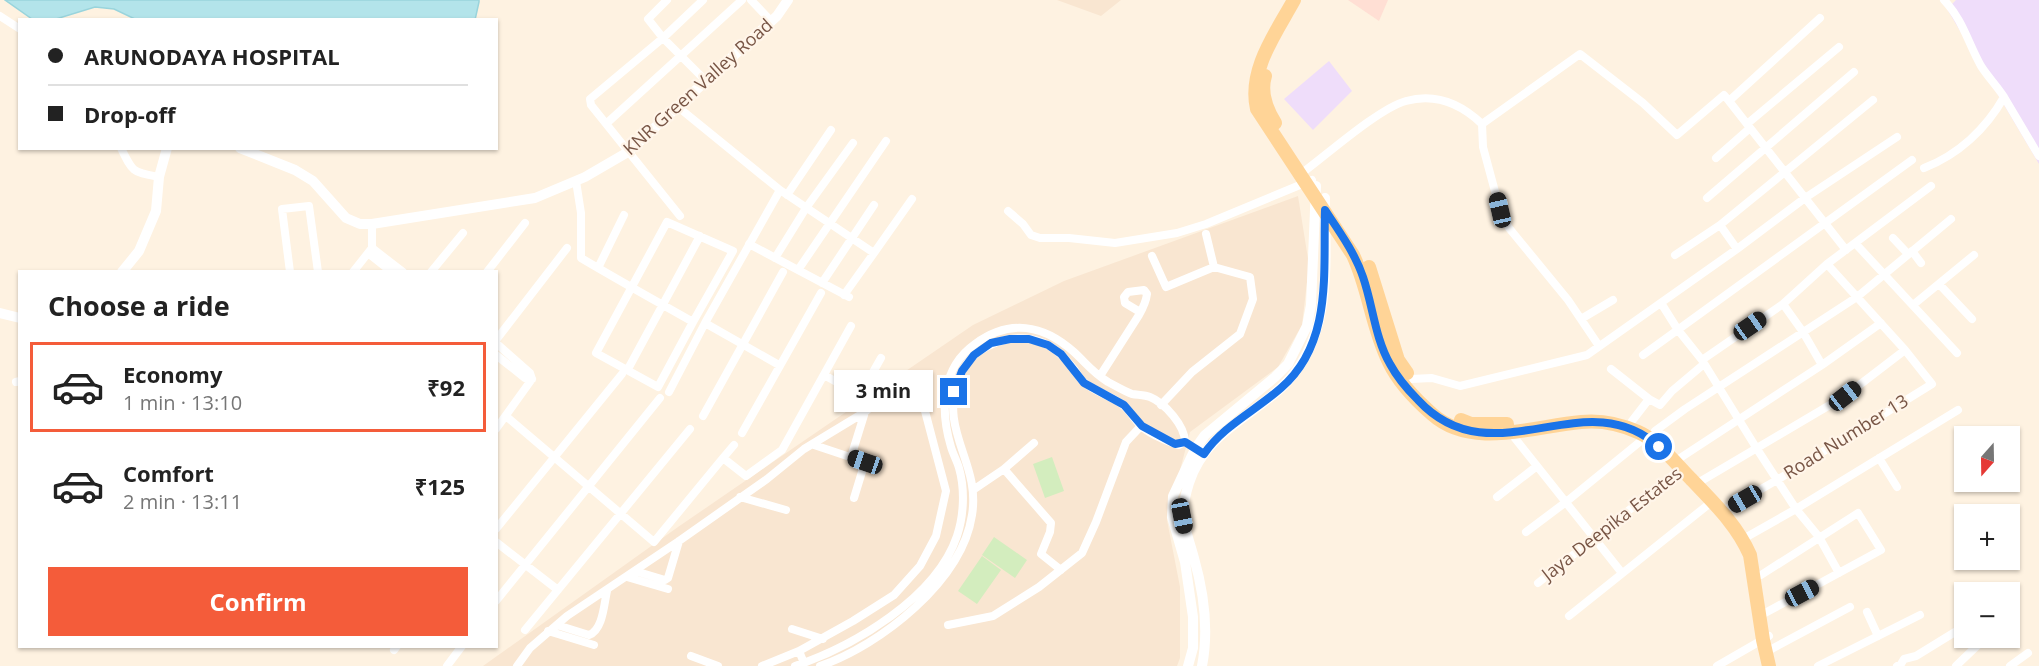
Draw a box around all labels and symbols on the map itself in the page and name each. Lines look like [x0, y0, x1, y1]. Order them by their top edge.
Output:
street label: KNR Green Valley Road [617, 13, 777, 160]
car [1487, 190, 1513, 230]
car [1730, 308, 1770, 344]
callout: 3 min [834, 371, 933, 413]
route end [940, 378, 967, 405]
car [1825, 378, 1865, 414]
street label: Road Number 13 [1779, 388, 1912, 484]
north arrow [1954, 426, 2020, 492]
route start [1645, 433, 1672, 460]
car [845, 448, 885, 476]
street label: Jaya Deepika Estates [1535, 461, 1686, 587]
car [1725, 482, 1765, 516]
car [1170, 497, 1194, 535]
car [1782, 577, 1822, 609]

